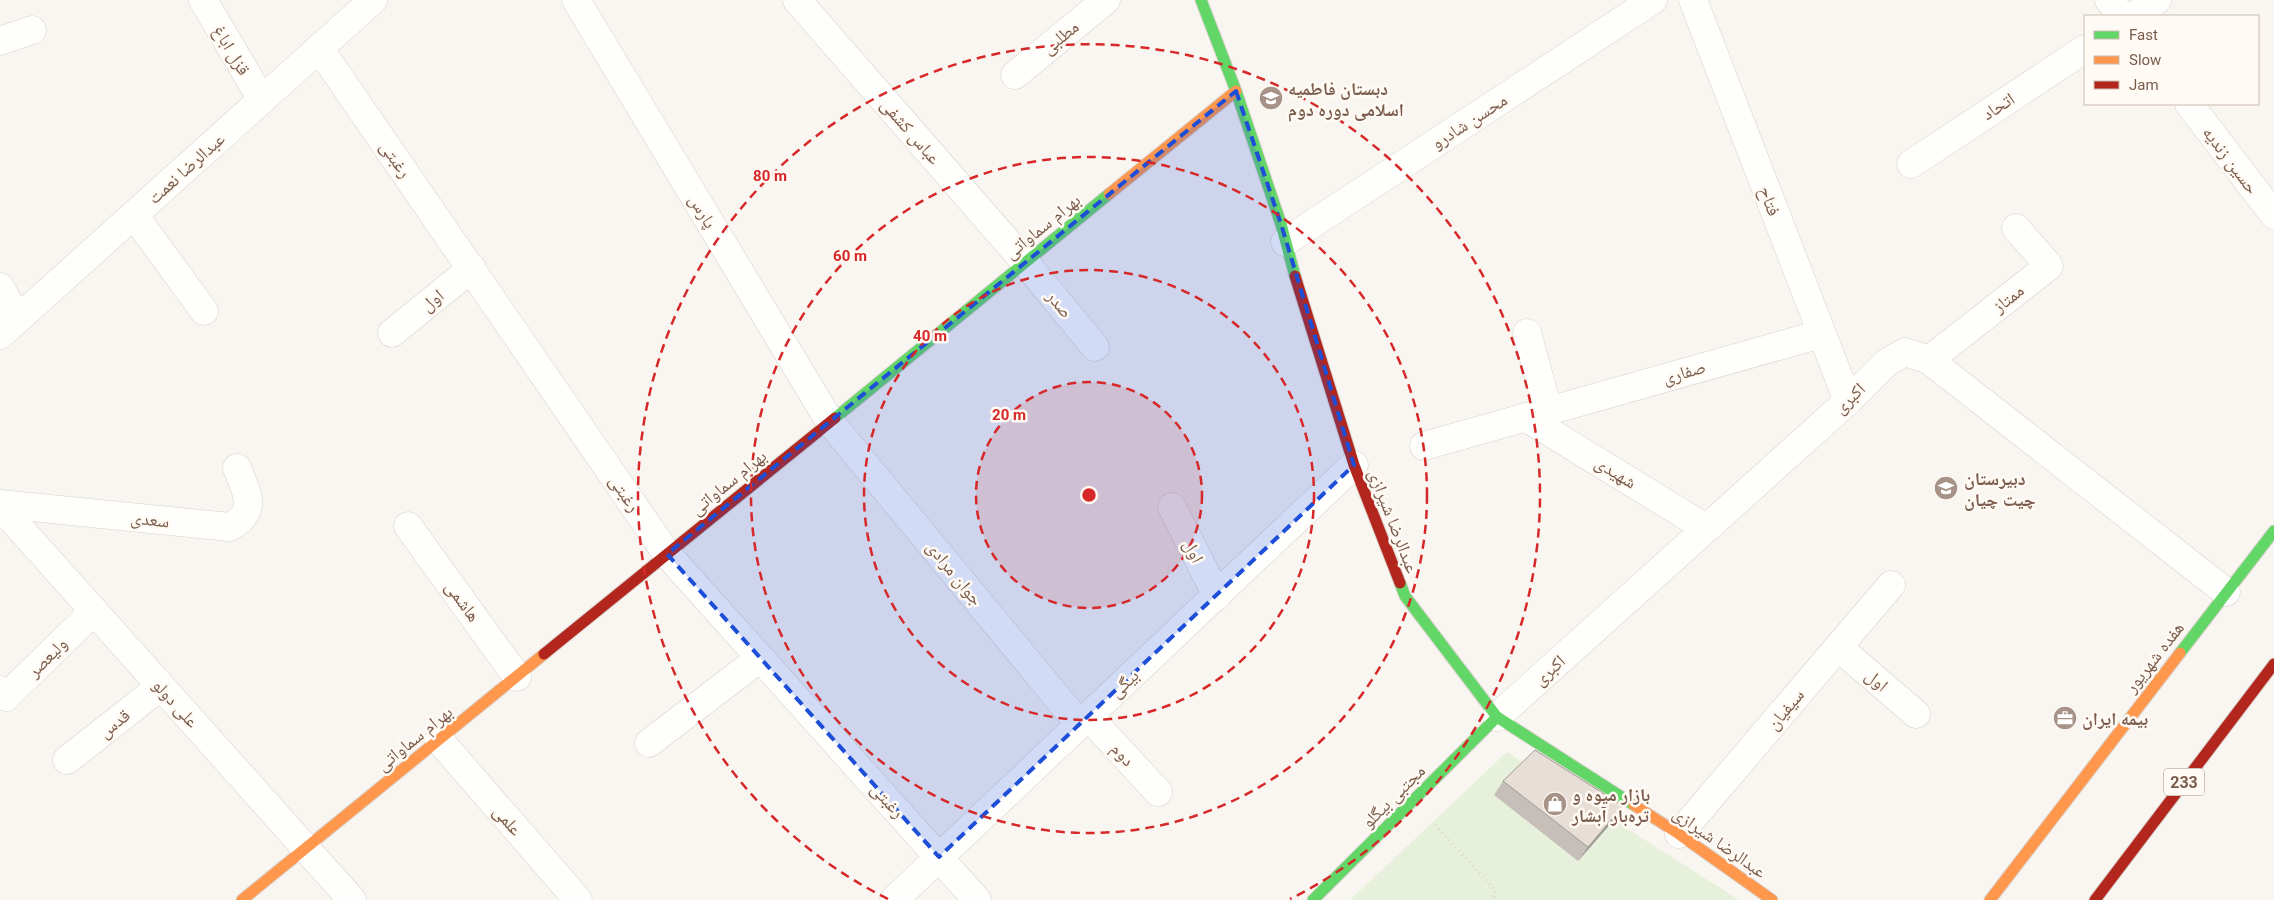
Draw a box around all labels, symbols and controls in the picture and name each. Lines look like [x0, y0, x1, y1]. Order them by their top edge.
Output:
legend [2084, 15, 2259, 105]
street label: مطلبی [1037, 16, 1083, 59]
street label: قزل اباغ [208, 21, 255, 79]
text: Fast [2129, 26, 2158, 44]
text: Slow [2129, 51, 2161, 69]
text: Jam [2129, 76, 2159, 94]
place label: دبستان فاطمیه اسلامی دوره دوم [1288, 78, 1404, 122]
school or university icon: دبستان فاطمیه اسلامی دوره دوم [1258, 85, 1284, 111]
street label: اتحاد [1978, 88, 2018, 124]
street label: محسن شادرو [1427, 89, 1511, 154]
street label: عباس کشفی [876, 94, 945, 169]
street label: حسین زندیه [2198, 122, 2263, 199]
street label: عبدالرضا نعمت [143, 128, 229, 208]
street label: رغبتی [375, 137, 416, 182]
text: 80 m [753, 167, 787, 185]
street label: فتاح [1753, 183, 1785, 220]
street label: بهرام سماواتی [1000, 189, 1086, 265]
street label: پارس [684, 190, 721, 232]
text: 60 m [833, 247, 867, 265]
street label: ممتاز [1987, 279, 2028, 317]
street label: اول [416, 284, 448, 316]
street label: صدر [1042, 285, 1077, 322]
text: 40 m [913, 327, 947, 345]
street label: صفاری [1660, 356, 1708, 389]
street label: اکبری [1829, 378, 1870, 419]
text: 20 m [992, 406, 1026, 424]
street label: بهرام سماواتی [686, 445, 772, 521]
street label: شهیدی [1591, 451, 1641, 494]
street label: عبدالرضا شیرازی [1364, 466, 1423, 576]
place label: دبیرستان چیت چیان [1964, 468, 2036, 511]
street label: رغبتی [604, 470, 645, 516]
school or university icon: دبیرستان چیت چیان [1933, 475, 1959, 501]
centre of rings [1080, 486, 1098, 504]
street label: سعدی [129, 507, 170, 532]
street label: جوان مرادی [922, 536, 988, 610]
street label: اول [1178, 536, 1209, 567]
street label: هاشمی [440, 576, 485, 626]
street label: هفده شهریور [2119, 617, 2188, 698]
street label: ولیعصر [22, 633, 71, 682]
street label: اکبری [1529, 650, 1570, 690]
street label: بیگی [1105, 664, 1144, 702]
street label: اول [1861, 664, 1893, 696]
street label: علی دولو [148, 674, 203, 732]
street label: سیفیان [1762, 684, 1809, 734]
street label: بهرام سماواتی [372, 701, 458, 777]
street label: قدس [94, 704, 135, 743]
office icon: بیمه ایران [2052, 705, 2078, 731]
place label: بیمه ایران [2082, 708, 2148, 730]
street label: دوم [1105, 738, 1139, 772]
street label: مجتبی بیگلو [1357, 760, 1430, 833]
road number: 233 [2164, 769, 2204, 796]
street label: رغبتی [866, 778, 909, 823]
place label: بازار میوه و تره‌بار آبشار [1571, 784, 1650, 826]
shop icon: بازار میوه و تره‌بار آبشار [1542, 791, 1568, 817]
street label: علمی [488, 801, 527, 840]
street label: عبدالرضا شیرازی [1669, 802, 1771, 883]

